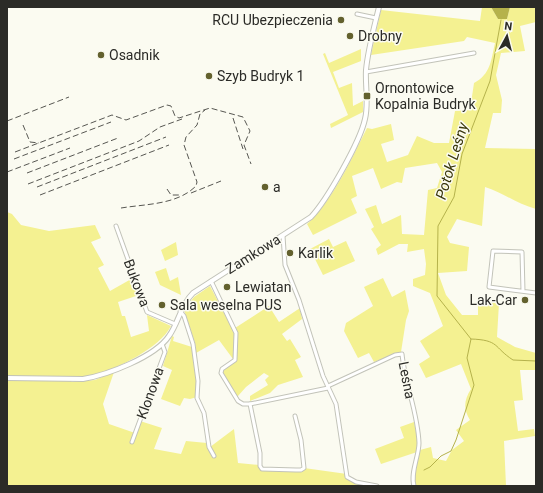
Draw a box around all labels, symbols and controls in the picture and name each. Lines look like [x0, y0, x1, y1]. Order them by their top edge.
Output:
place label: RCU Ubezpieczenia [212, 12, 333, 28]
marker: RCU Ubezpieczenia [336, 15, 346, 25]
north arrow [487, 16, 527, 56]
text: N [504, 20, 513, 34]
place label: Drobny [358, 28, 402, 44]
marker: Drobny [345, 31, 355, 41]
place label: Osadnik [109, 47, 161, 63]
marker: Osadnik [96, 50, 106, 60]
place label: Szyb Budryk 1 [217, 68, 304, 84]
marker: Szyb Budryk 1 [204, 71, 214, 81]
place label: Ornontowice Kopalnia Budryk [375, 80, 477, 112]
marker: Ornontowice Kopalnia Budryk [362, 91, 372, 101]
water label: Potok Leśny [432, 119, 473, 202]
place label: a [273, 179, 281, 195]
marker: a [260, 182, 270, 192]
street label: Zamkowa [223, 231, 283, 277]
place label: Karlik [298, 245, 334, 261]
marker: Karlik [285, 248, 295, 258]
street label: Bukowa [121, 257, 153, 309]
place label: Lewiatan [235, 279, 291, 295]
marker: Lewiatan [222, 282, 232, 292]
place label: Lak-Car [469, 292, 517, 308]
marker: Lak-Car [520, 295, 530, 305]
place label: Sala weselna PUS [170, 297, 281, 313]
marker: Sala weselna PUS [157, 300, 167, 310]
street label: Leśna [396, 360, 418, 400]
street label: Klonowa [133, 365, 167, 421]

